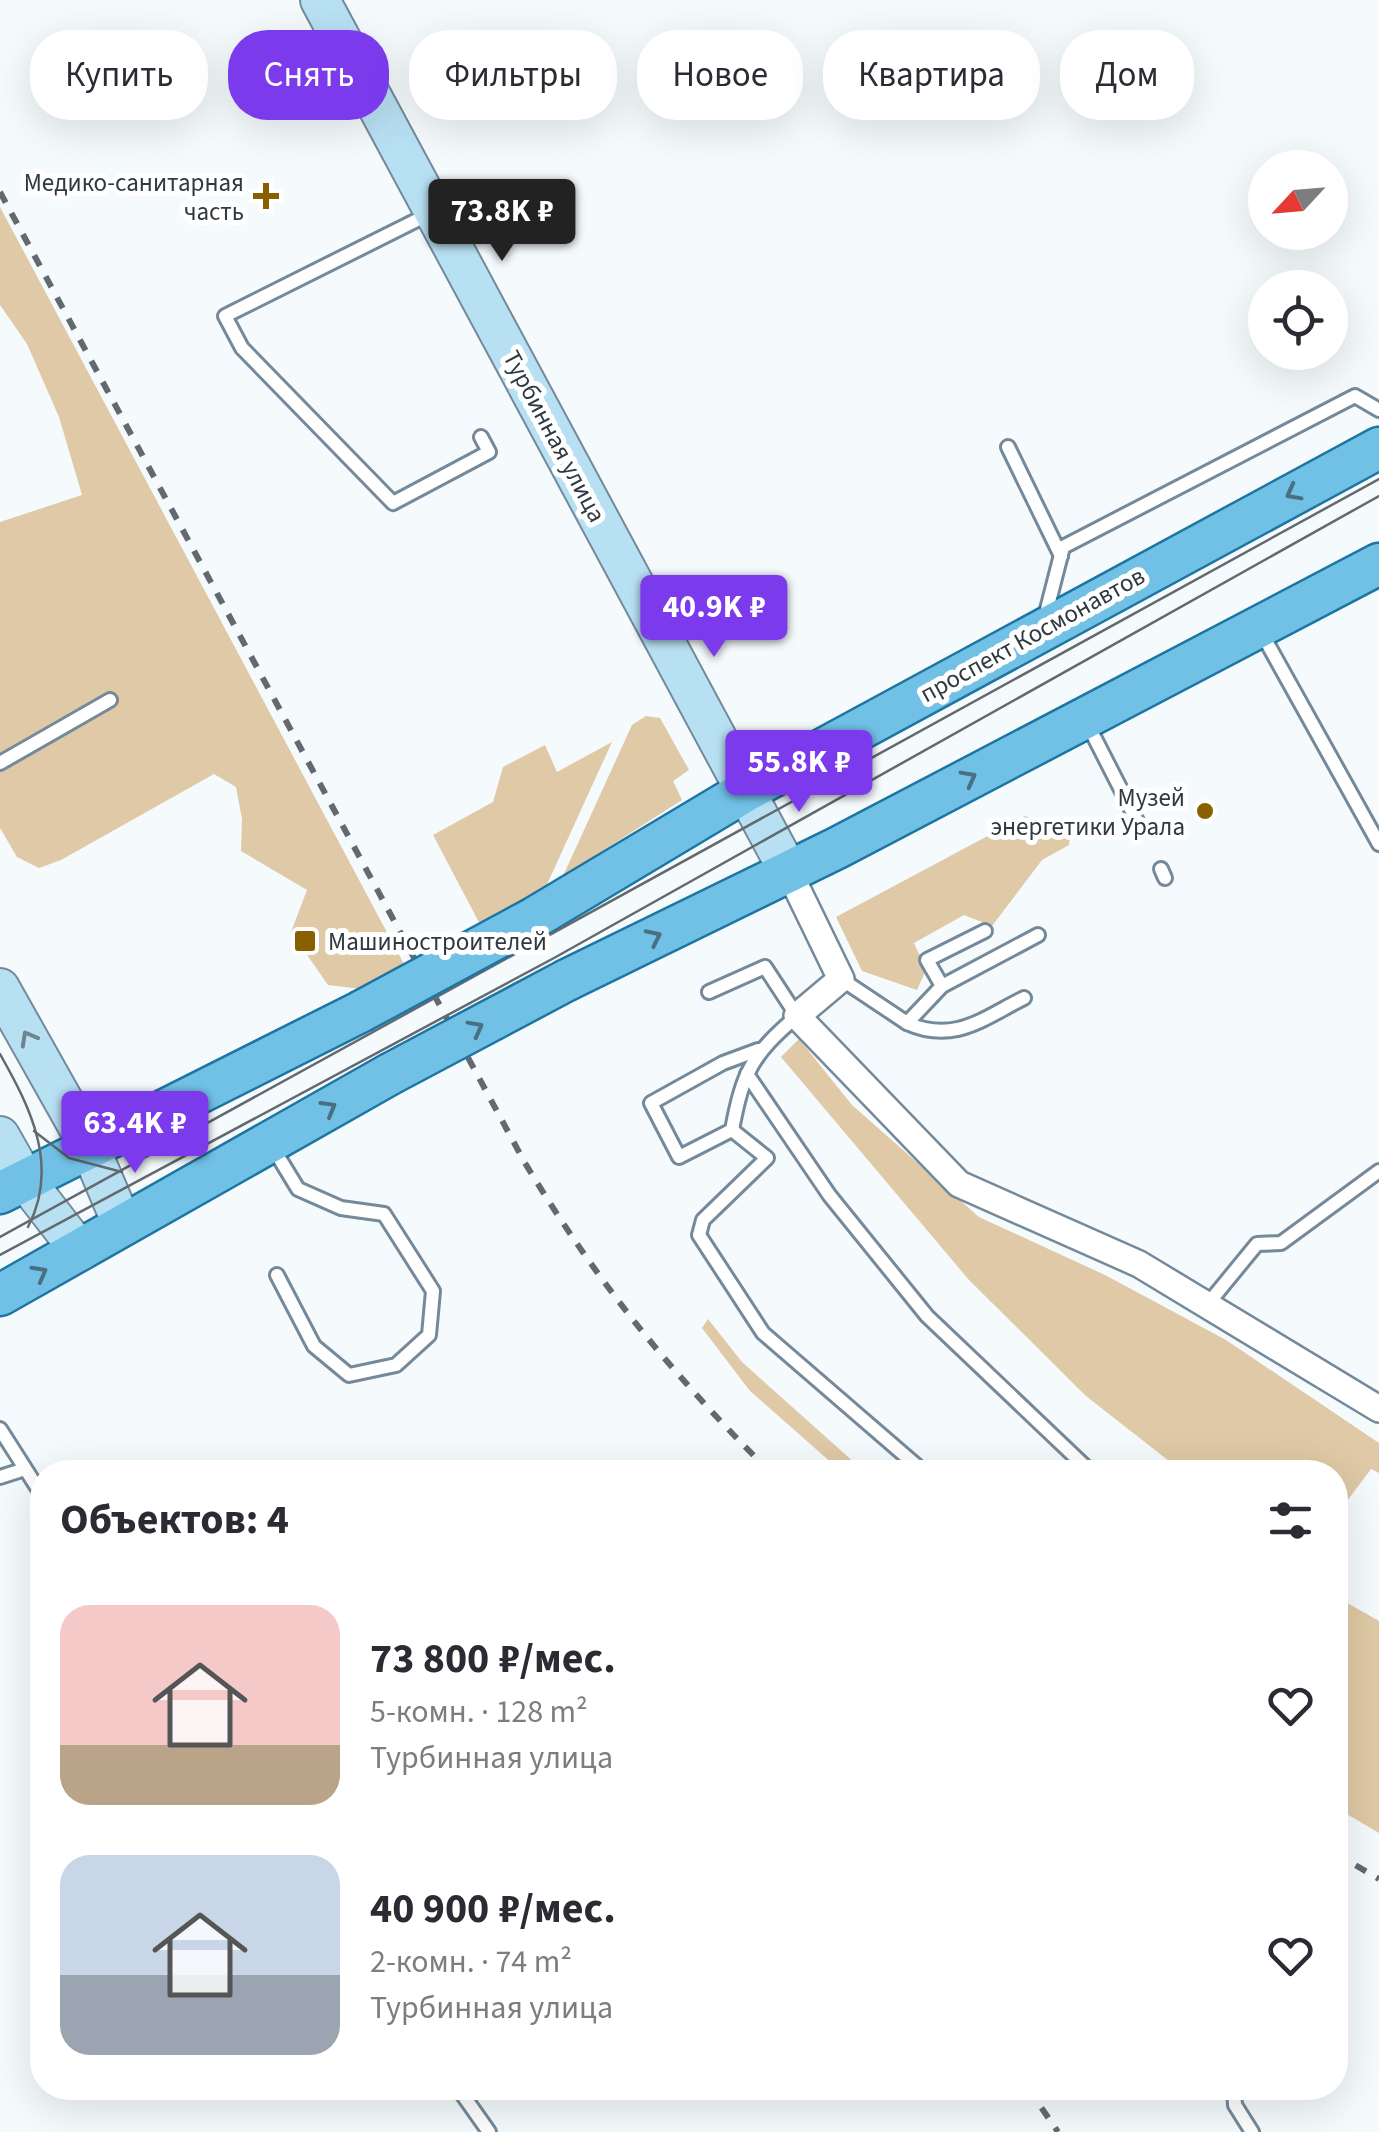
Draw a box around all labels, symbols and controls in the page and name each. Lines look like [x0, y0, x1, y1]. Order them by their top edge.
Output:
chip: Купить [30, 30, 208, 120]
chip: Снять [228, 30, 389, 120]
chip: Фильтры [409, 30, 617, 120]
chip: Новое [637, 30, 803, 120]
chip: Квартира [823, 30, 1040, 120]
chip: Дом [1060, 30, 1194, 120]
north arrow [1248, 150, 1348, 250]
map controls [1248, 150, 1348, 370]
place label: Медико-санитарная часть [24, 165, 244, 230]
pin: 73.8K ₽ [410, 179, 594, 264]
marker: Медико-санитарная часть [253, 183, 279, 209]
text: 73.8K ₽ [450, 188, 554, 234]
button: locate [1248, 270, 1348, 370]
street label: Турбинная улица [494, 344, 615, 529]
one-way arrow [1285, 481, 1303, 500]
street label: проспект Космонавтов [914, 558, 1151, 712]
pin: 40.9K ₽ [622, 575, 806, 660]
text: 40.9K ₽ [662, 584, 766, 630]
pin: 55.8K ₽ [707, 730, 891, 815]
text: 55.8K ₽ [747, 739, 851, 785]
one-way arrow [958, 770, 976, 790]
place label: Музей энергетики Урала [991, 780, 1185, 845]
marker: Музей энергетики Урала [1194, 800, 1216, 822]
place label: Машиностроителей [328, 924, 547, 960]
marker: Машиностроителей [292, 928, 318, 954]
one-way arrow [644, 930, 662, 950]
one-way arrow [466, 1021, 484, 1040]
one-way arrow [20, 1031, 40, 1049]
pin: 63.4K ₽ [43, 1091, 227, 1176]
text: 63.4K ₽ [83, 1100, 187, 1146]
one-way arrow [319, 1101, 337, 1121]
one-way arrow [29, 1266, 47, 1286]
text: Объектов: 4 [60, 1490, 289, 1550]
icon: filters [1263, 1493, 1318, 1548]
text: 73 800 ₽/мес. [370, 1629, 616, 1689]
icon: home [140, 1645, 260, 1765]
icon: heart [1263, 1678, 1318, 1733]
text: 5-комн. · 128 m² [370, 1689, 588, 1735]
text: Турбинная улица [370, 1735, 613, 1781]
text: 40 900 ₽/мес. [370, 1879, 616, 1939]
icon: home [140, 1895, 260, 2015]
icon: heart [1263, 1928, 1318, 1983]
text: 2-комн. · 74 m² [370, 1939, 572, 1985]
text: Турбинная улица [370, 1985, 613, 2031]

